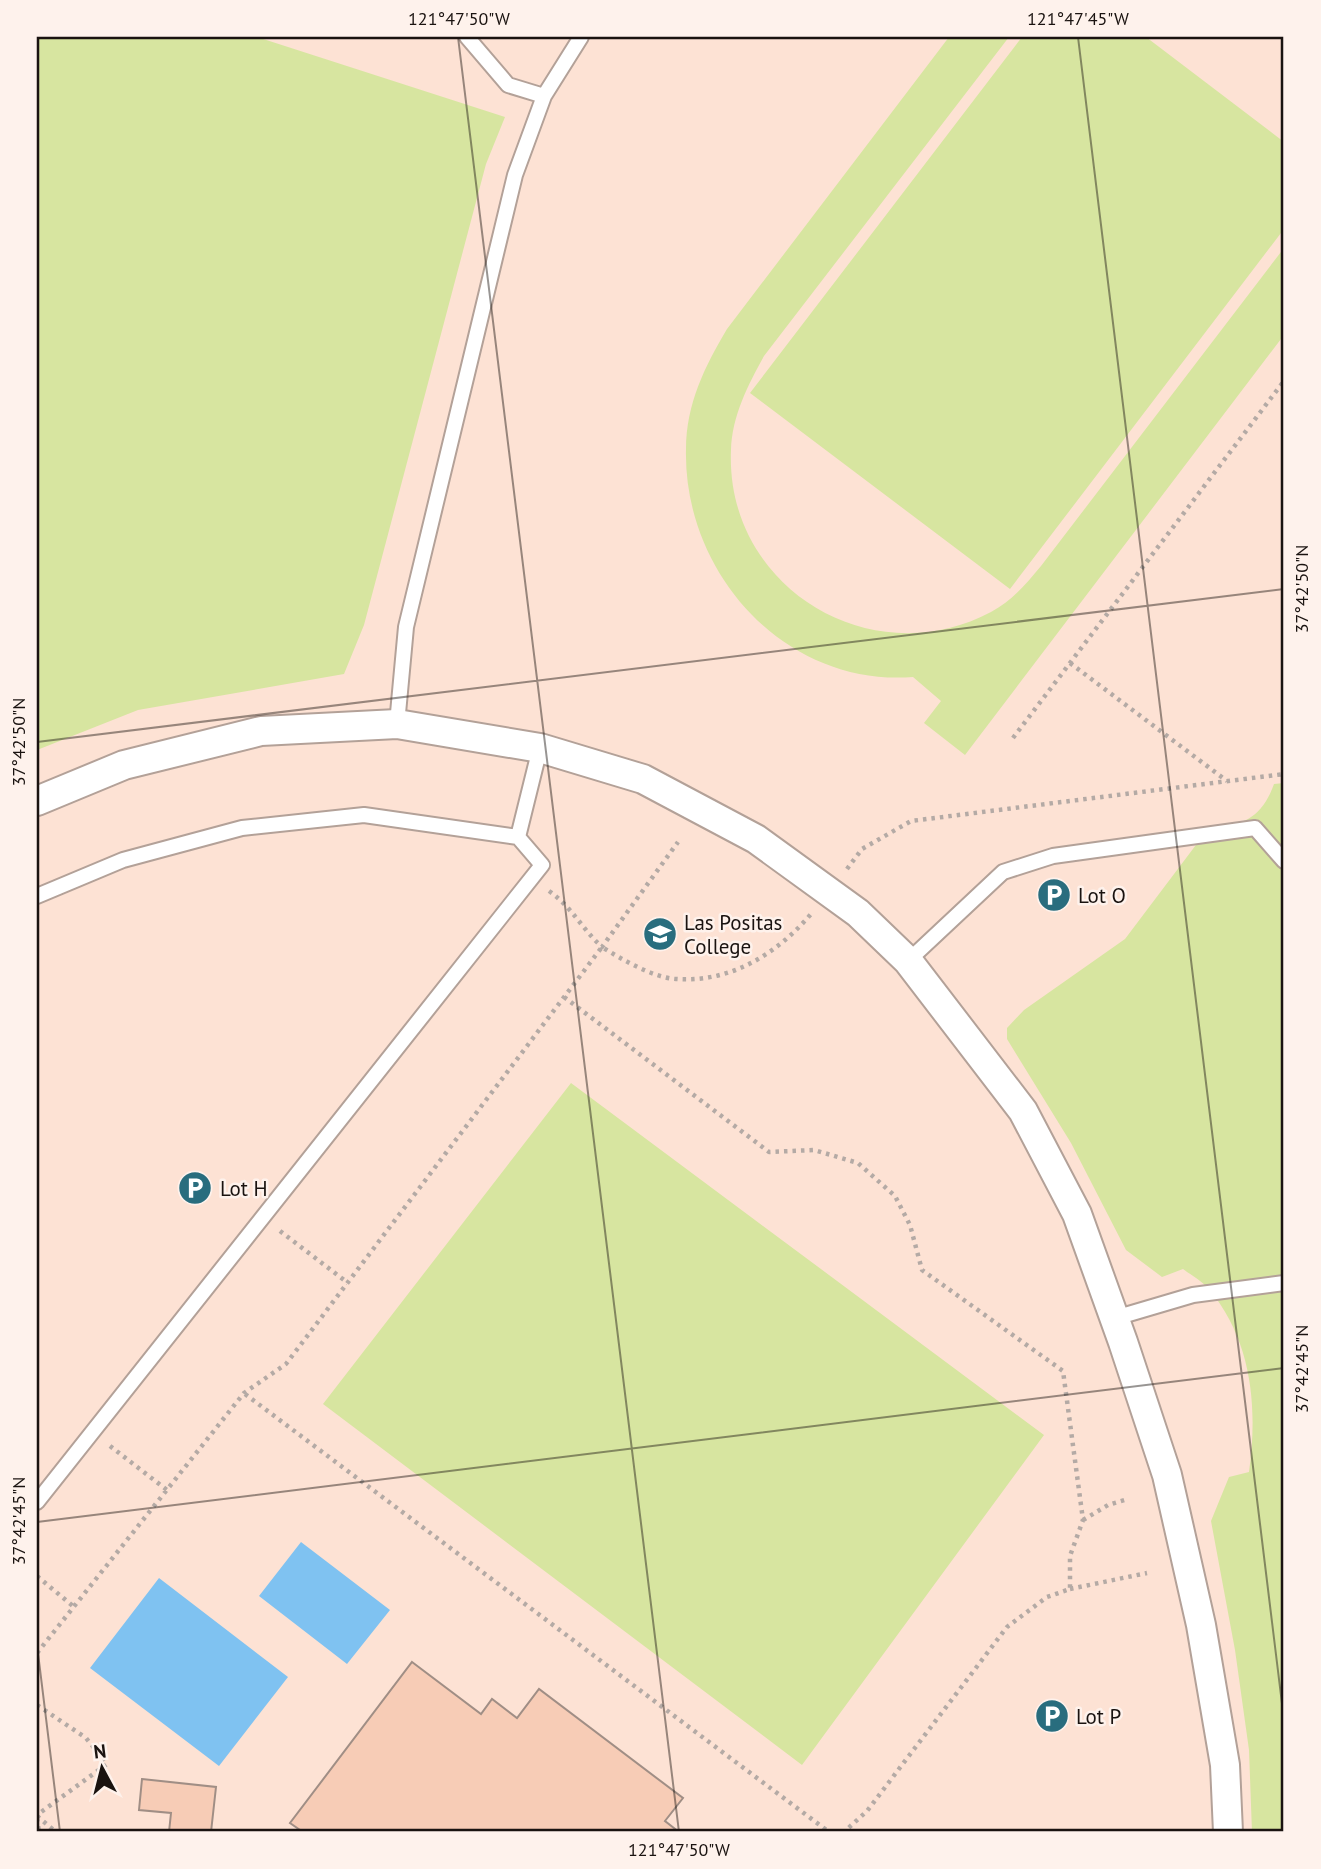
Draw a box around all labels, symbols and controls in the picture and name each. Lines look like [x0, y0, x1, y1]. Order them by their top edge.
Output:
text: 121°47'50"W [408, 7, 510, 30]
text: 121°47'45"W [1027, 7, 1129, 30]
text: 37°42'50"N [1290, 545, 1313, 633]
text: 37°42'50"N [7, 698, 30, 786]
parking icon: Lot O [1035, 876, 1073, 914]
place label: Lot O [1078, 882, 1126, 909]
place label: Las Positas College [684, 909, 782, 960]
school or university icon: Las Positas College [641, 915, 679, 953]
parking icon: Lot H [176, 1169, 214, 1207]
place label: Lot H [220, 1175, 268, 1202]
text: 37°42'45"N [1290, 1325, 1313, 1413]
text: 37°42'45"N [7, 1477, 30, 1565]
parking icon: Lot P [1033, 1697, 1071, 1735]
place label: Lot P [1076, 1703, 1121, 1730]
north arrow [66, 1732, 136, 1802]
text: N [92, 1738, 108, 1764]
text: 121°47'50"W [628, 1838, 730, 1861]

